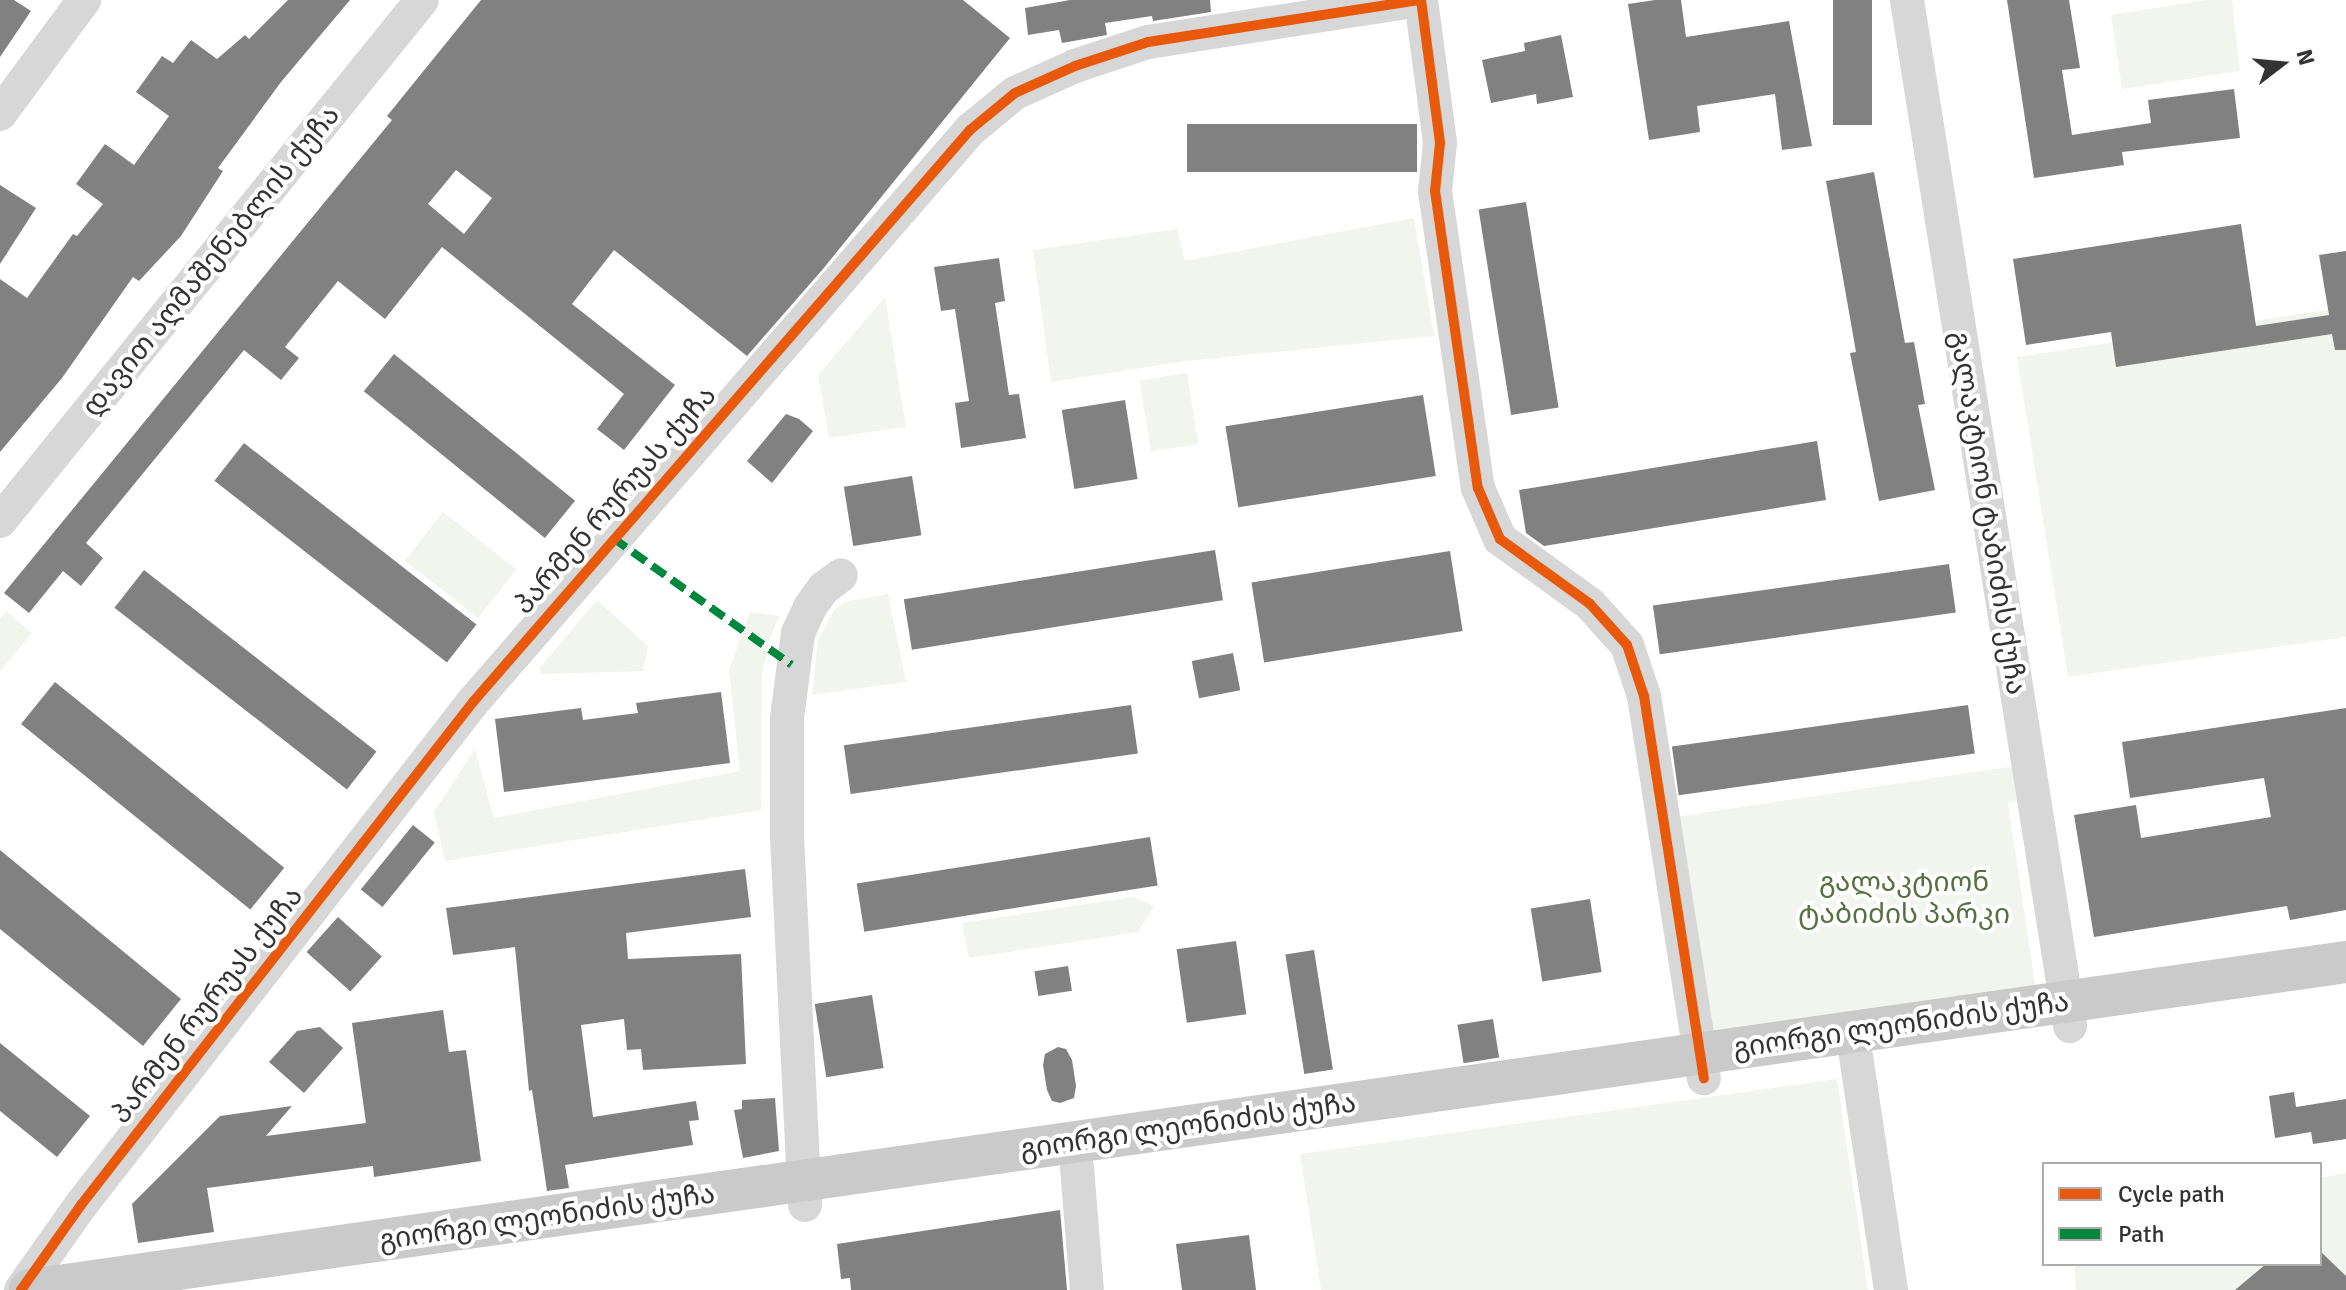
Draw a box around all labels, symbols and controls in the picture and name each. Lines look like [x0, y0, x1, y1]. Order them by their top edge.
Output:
north arrow [2242, 24, 2322, 104]
text: N [2290, 46, 2321, 68]
street label: დავით აღმაშენებლის ქუჩა [75, 99, 347, 423]
street label: გალაკტიონ ტაბიძის ქუჩა [1943, 329, 2033, 697]
street label: პარმენ რურუას ქუჩა [507, 379, 723, 621]
park label: გალაკტიონ ტაბიძის პარკი [1798, 865, 2010, 931]
street label: პარმენ რურუას ქუჩა [104, 880, 310, 1130]
street label: გიორგი ლეონიძის ქუჩა [1731, 985, 2071, 1065]
street label: გიორგი ლეონიძის ქუჩა [1018, 1086, 1358, 1166]
legend [2042, 1162, 2322, 1266]
street label: გიორგი ლეონიძის ქუჩა [377, 1177, 717, 1257]
text: Cycle path [2118, 1179, 2225, 1209]
text: Path [2118, 1219, 2164, 1249]

